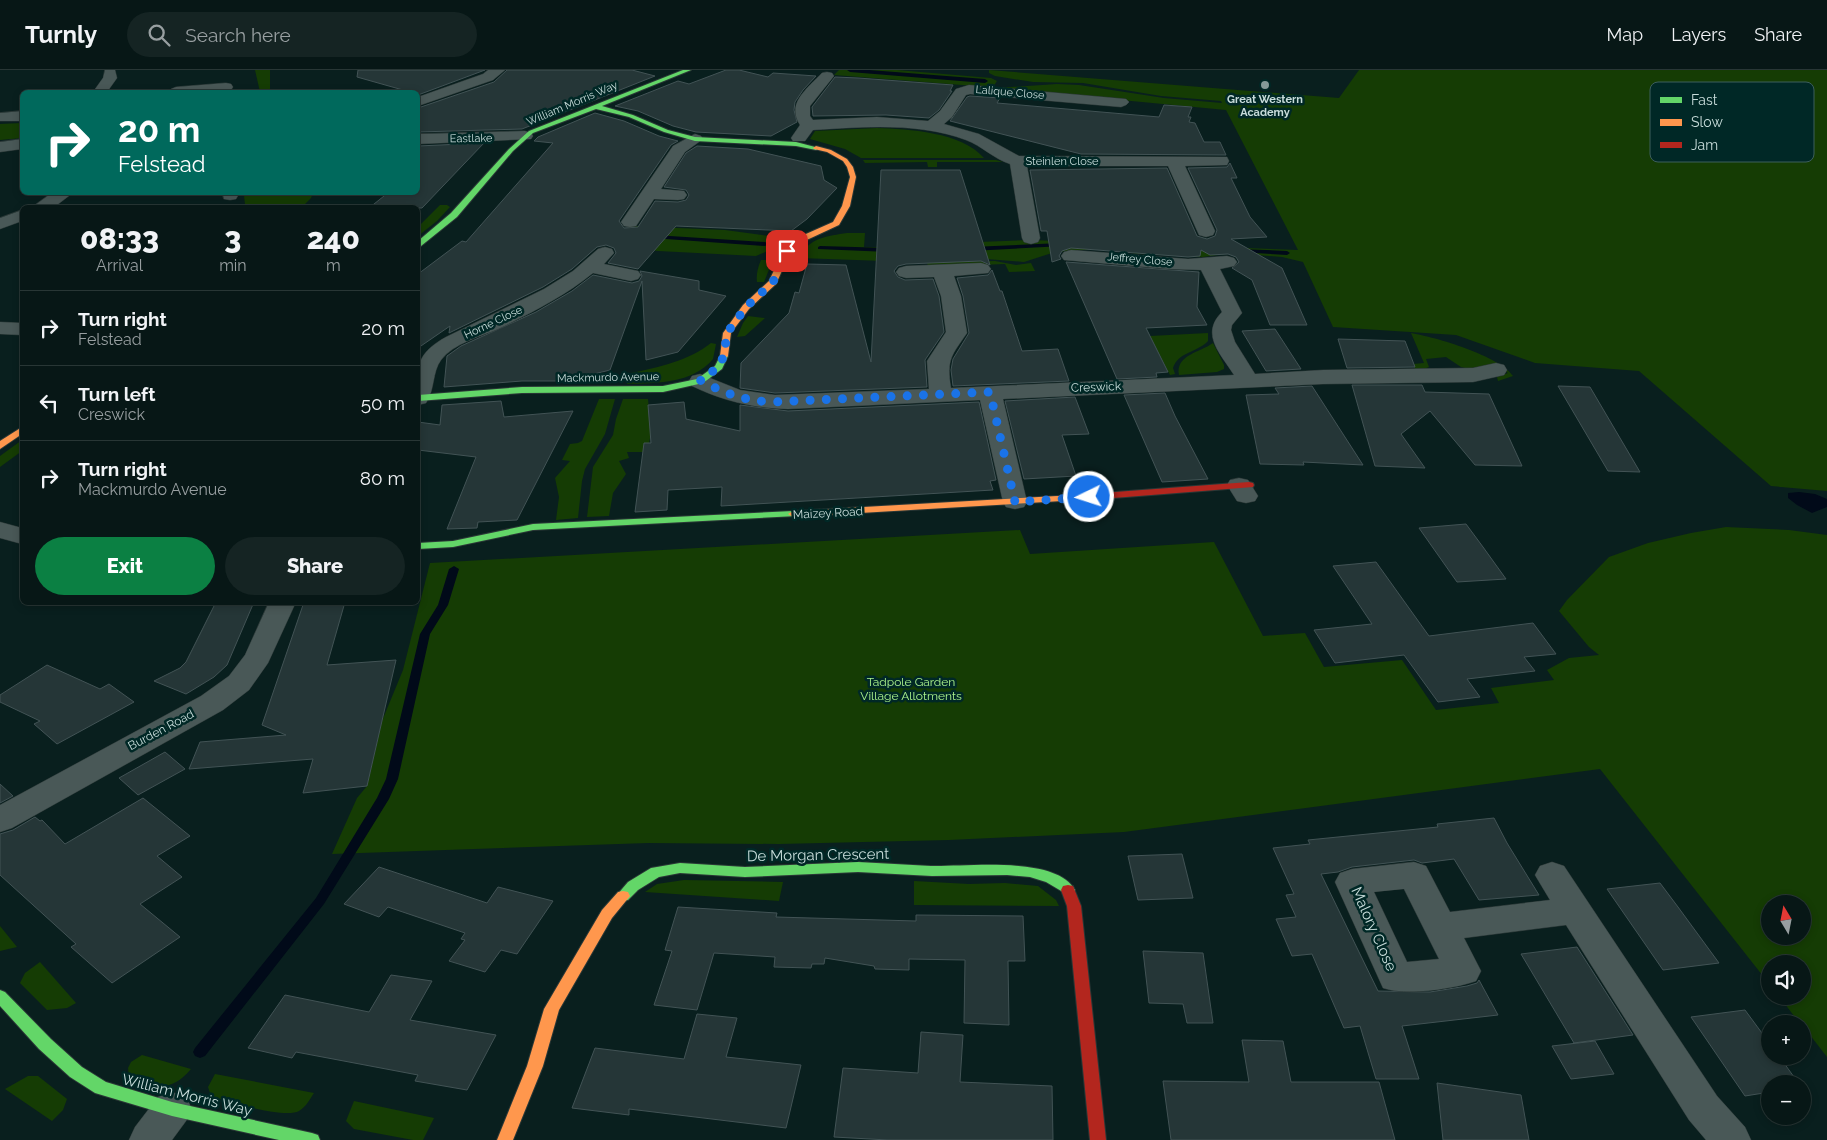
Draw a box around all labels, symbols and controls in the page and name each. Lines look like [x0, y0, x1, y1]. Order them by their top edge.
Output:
search box [127, 12, 477, 57]
text: Turnly [25, 20, 97, 49]
icon: search [145, 21, 173, 49]
text: Search here [185, 24, 291, 46]
text: Map [1607, 24, 1643, 45]
text: Layers [1671, 24, 1726, 45]
text: Share [1754, 24, 1802, 45]
street label: William Morris Way [525, 78, 620, 129]
marker: Great Western Academy [1259, 79, 1271, 91]
legend [1650, 82, 1814, 162]
street label: Lalique Close [975, 83, 1046, 102]
text: Fast [1691, 92, 1718, 108]
place label: Great Western Academy [1227, 93, 1303, 119]
text: 20 m [118, 109, 200, 150]
icon: right [35, 110, 100, 175]
text: Slow [1691, 114, 1723, 130]
street label: Eastlake [450, 132, 493, 145]
text: Jam [1691, 137, 1718, 153]
text: Felstead [118, 151, 206, 177]
street label: Steinlen Close [1026, 155, 1099, 168]
text: 08:33 [80, 221, 159, 256]
text: 3 [224, 221, 241, 256]
text: 240 [307, 221, 360, 256]
pin [766, 230, 808, 272]
icon: arrive [773, 237, 801, 265]
street label: Jeffrey Close [1107, 250, 1174, 269]
text: Arrival [96, 256, 143, 275]
text: min [219, 256, 247, 275]
text: m [326, 256, 341, 275]
street label: Horne Close [462, 303, 525, 342]
text: Turn right [78, 308, 167, 330]
icon: right [35, 314, 63, 342]
text: 20 m [361, 317, 405, 339]
text: Felstead [78, 330, 142, 349]
street label: Mackmurdo Avenue [557, 370, 660, 385]
street label: Creswick [1071, 379, 1122, 395]
text: Turn left [78, 383, 155, 405]
icon: left [35, 389, 63, 417]
text: 50 m [361, 392, 405, 414]
text: Creswick [78, 405, 145, 424]
text: Turn right [78, 458, 167, 480]
icon: right [35, 464, 63, 492]
text: 80 m [360, 467, 405, 489]
position arrow [1062, 470, 1114, 522]
text: Mackmurdo Avenue [78, 480, 227, 499]
street label: Maizey Road [793, 504, 863, 522]
button: Exit [35, 537, 215, 595]
button: Share [225, 537, 405, 595]
park label: Tadpole Garden Village Allotments [860, 675, 962, 703]
street label: Burden Road [126, 707, 196, 753]
street label: De Morgan Crescent [747, 845, 889, 865]
street label: Malory Close [1347, 884, 1401, 974]
north arrow [1761, 895, 1811, 945]
map controls [1761, 895, 1811, 1125]
button: sound [1761, 955, 1811, 1005]
button: + [1761, 1015, 1811, 1065]
street label: William Morris Way [120, 1070, 254, 1120]
button: − [1761, 1075, 1811, 1125]

